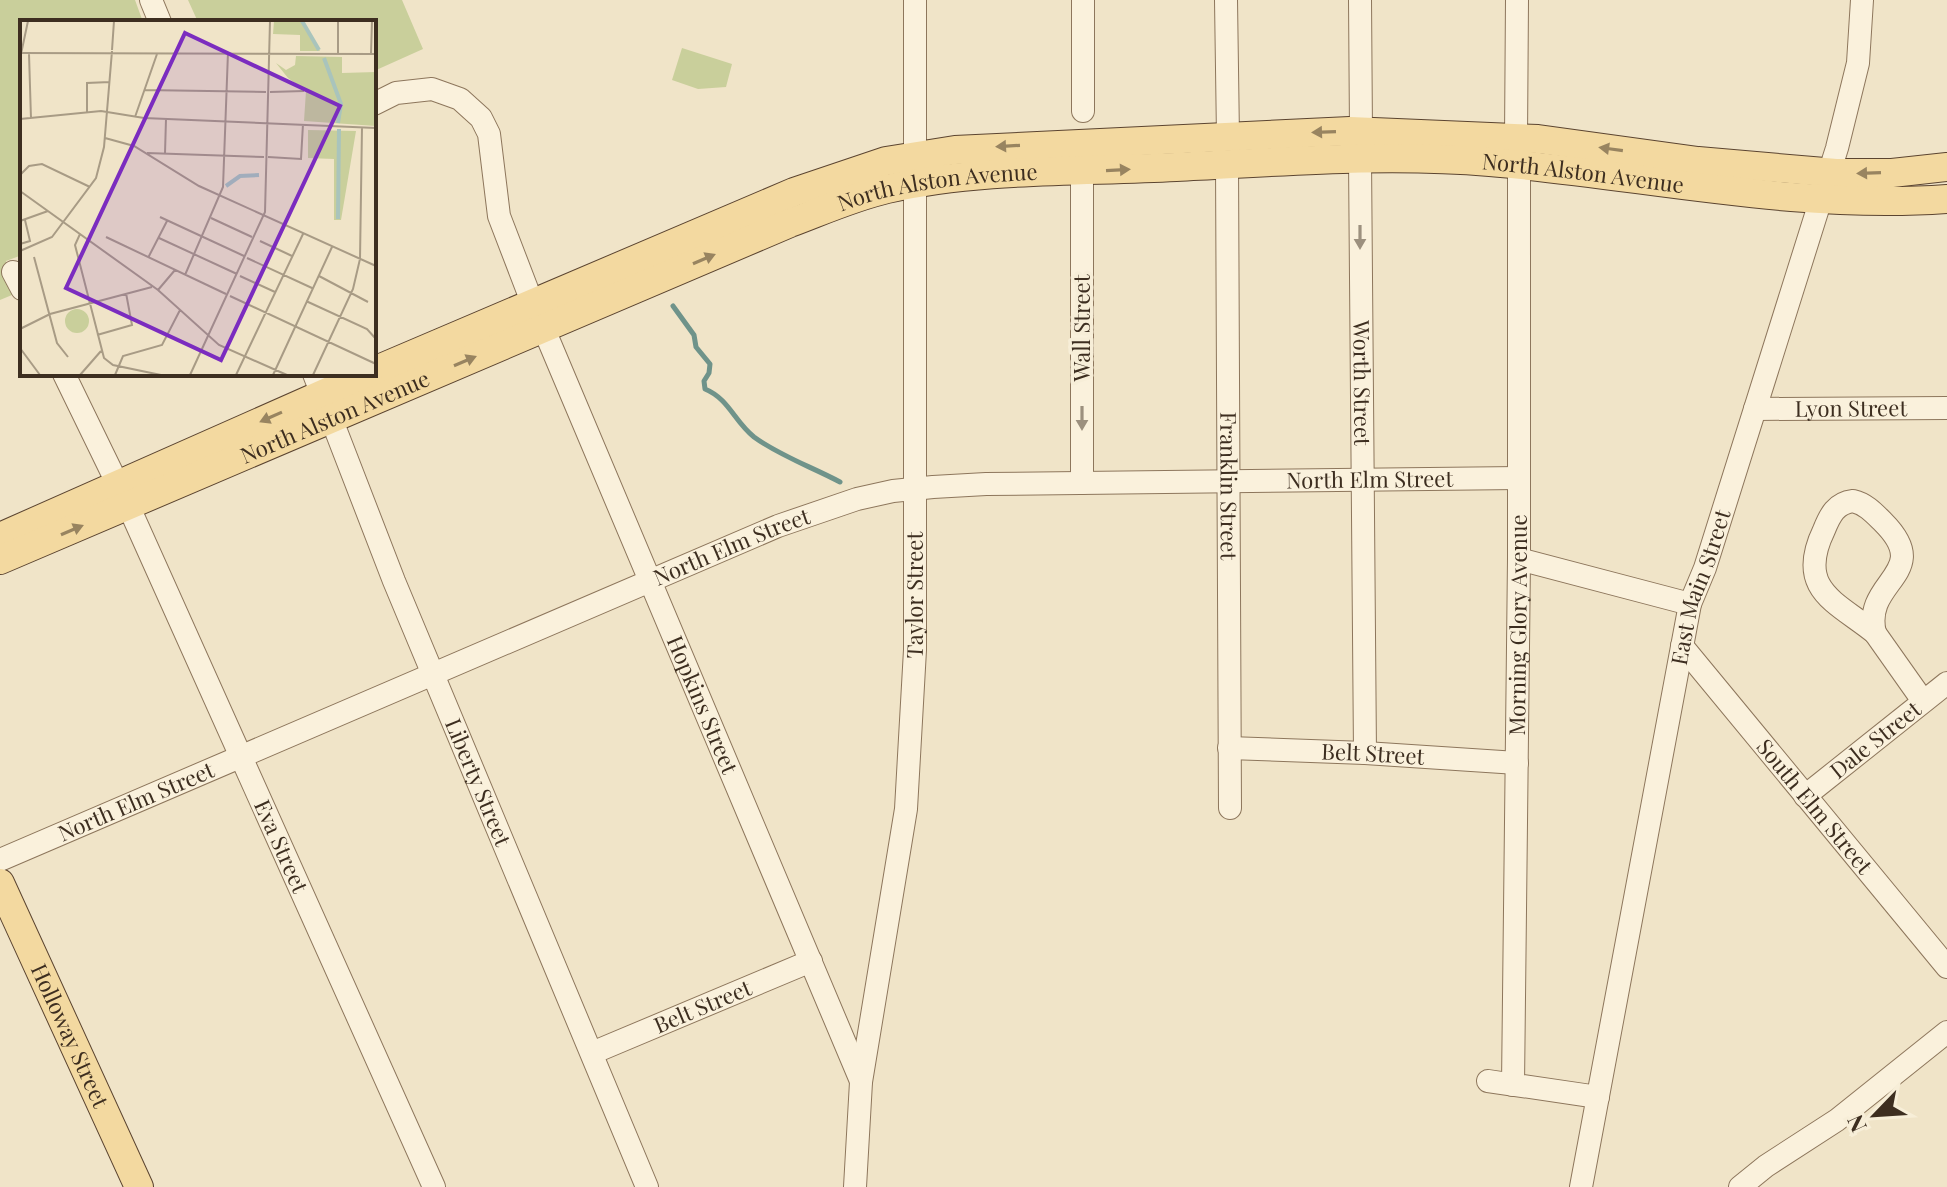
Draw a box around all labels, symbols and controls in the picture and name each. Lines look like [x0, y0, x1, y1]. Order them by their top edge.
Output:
inset map [20, 20, 376, 376]
one-way arrow [1311, 126, 1336, 139]
one-way arrow [995, 140, 1020, 153]
one-way arrow [1598, 142, 1623, 155]
street label: North Alston Avenue [1481, 145, 1686, 199]
street label: North Alston Avenue [833, 156, 1038, 217]
one-way arrow [1106, 163, 1131, 176]
one-way arrow [1856, 167, 1881, 180]
one-way arrow [1354, 225, 1366, 250]
one-way arrow [692, 252, 716, 265]
street label: Wall Street [1066, 273, 1096, 382]
street label: Worth Street [1347, 319, 1378, 447]
one-way arrow [453, 354, 477, 367]
street label: North Alston Avenue [235, 363, 434, 470]
street label: Lyon Street [1795, 392, 1908, 423]
one-way arrow [1076, 406, 1088, 431]
one-way arrow [259, 410, 282, 424]
street label: Franklin Street [1214, 412, 1245, 561]
street label: North Elm Street [1286, 463, 1455, 495]
street label: North Elm Street [648, 500, 815, 592]
street label: East Main Street [1663, 504, 1737, 667]
street label: Morning Glory Avenue [1501, 514, 1533, 736]
one-way arrow [60, 523, 84, 536]
street label: Taylor Street [899, 531, 929, 659]
street label: Hopkins Street [661, 631, 746, 779]
street label: Dale Street [1823, 693, 1928, 785]
street label: Liberty Street [439, 713, 519, 851]
street label: South Elm Street [1751, 732, 1881, 881]
street label: Belt Street [1321, 735, 1427, 771]
street label: North Elm Street [53, 753, 219, 847]
street label: Eva Street [248, 794, 317, 898]
street label: Holloway Street [25, 959, 117, 1113]
street label: Belt Street [649, 971, 757, 1039]
north arrow [1835, 1075, 1915, 1155]
text: N [1839, 1110, 1873, 1137]

